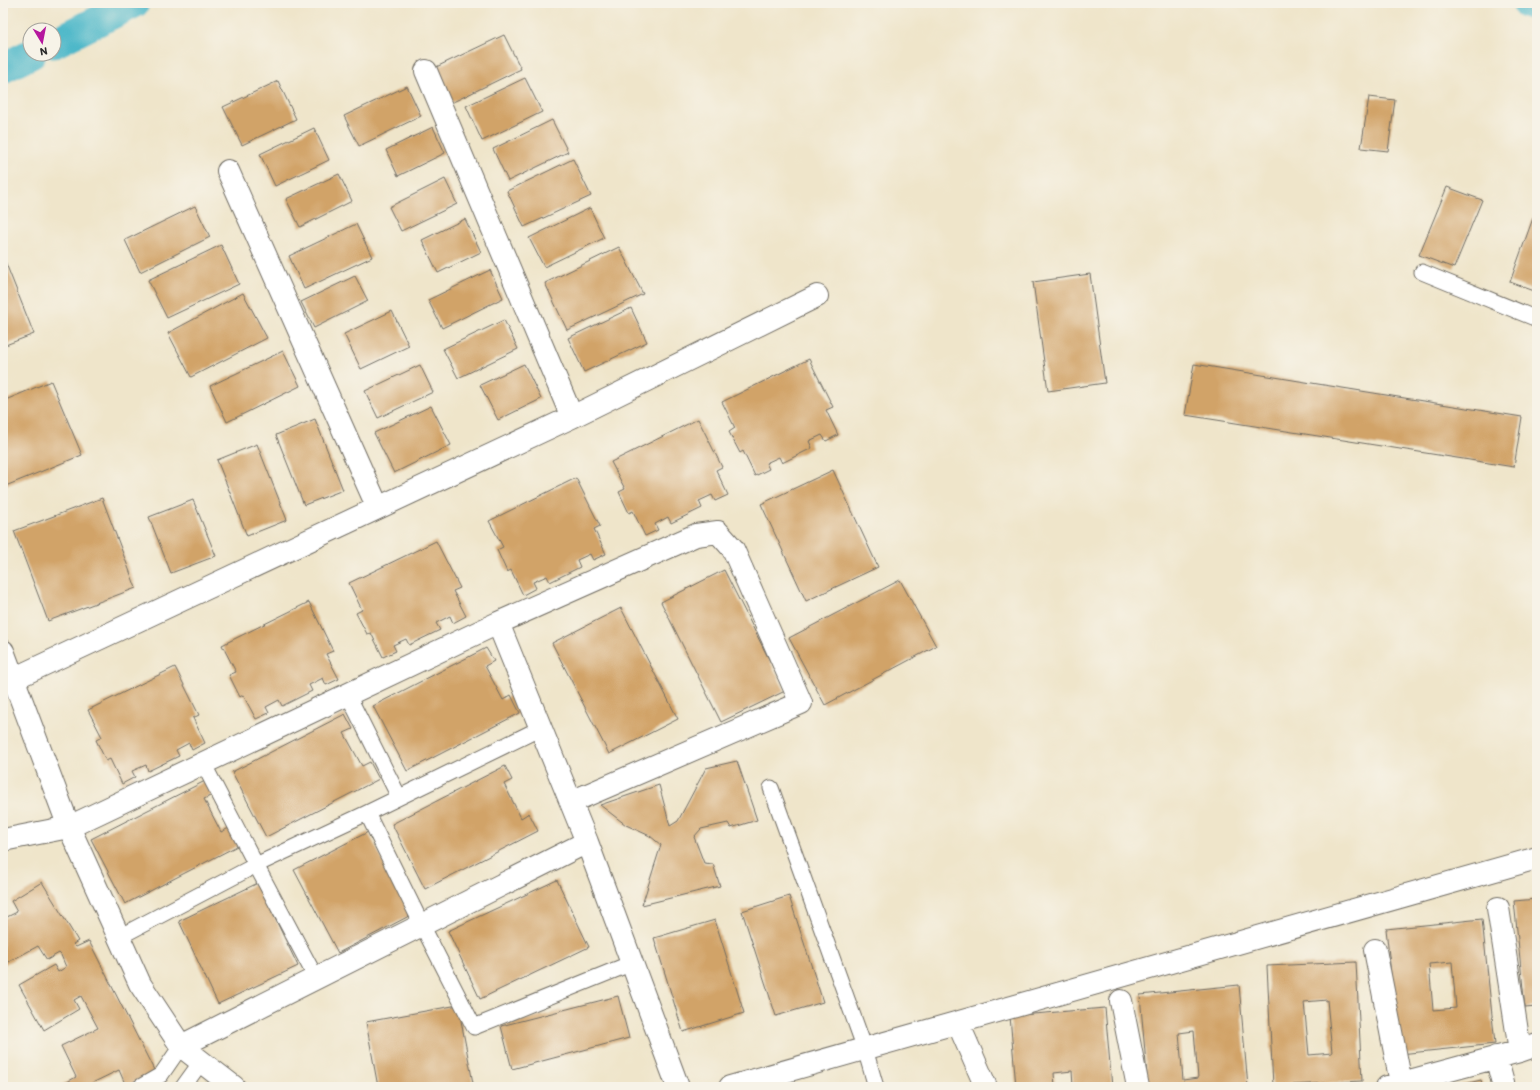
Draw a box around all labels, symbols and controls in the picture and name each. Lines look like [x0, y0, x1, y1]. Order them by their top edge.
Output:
north arrow [22, 22, 62, 62]
text: N [39, 44, 48, 58]

